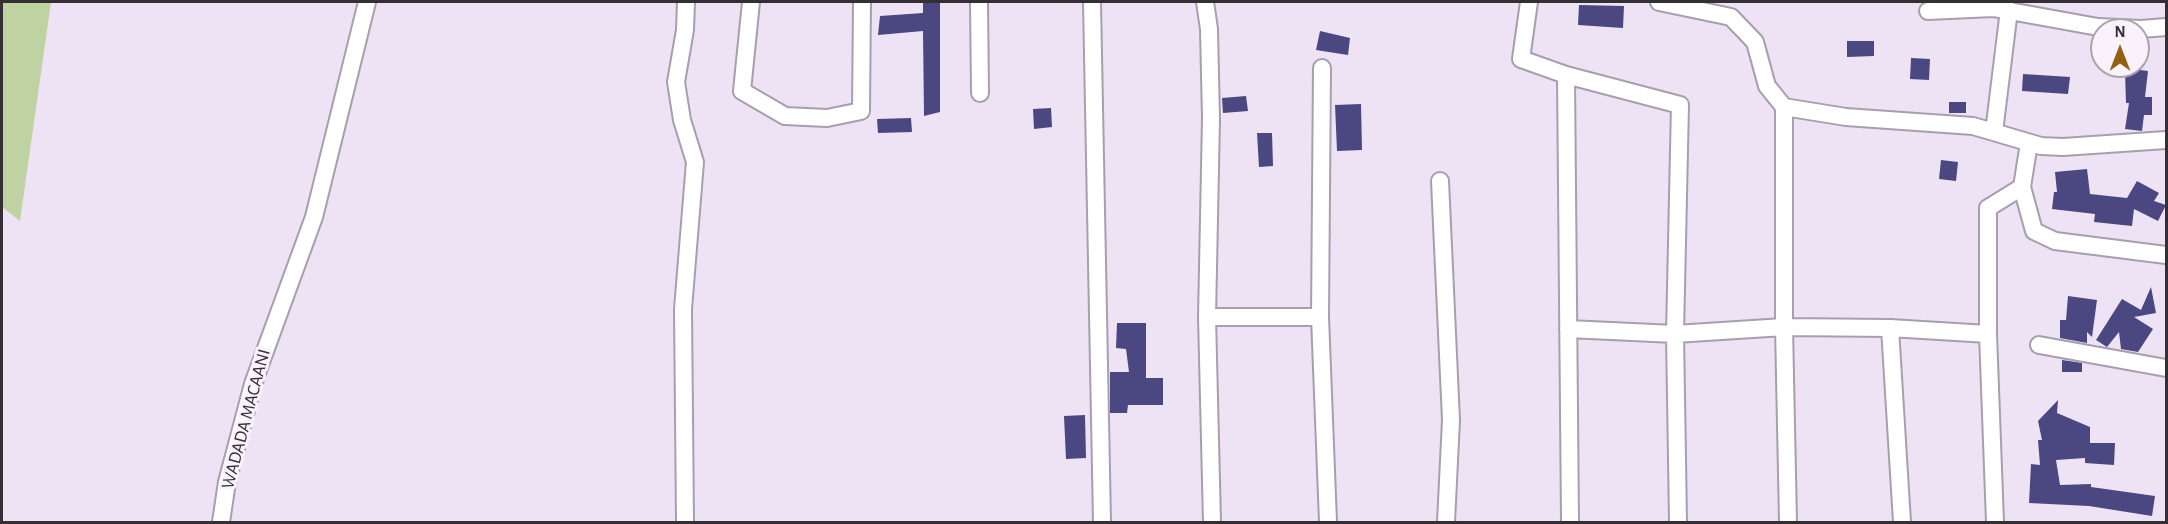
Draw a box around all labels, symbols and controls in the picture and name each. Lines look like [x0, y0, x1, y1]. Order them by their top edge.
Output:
north arrow [2090, 18, 2150, 78]
text: N [2114, 24, 2126, 40]
street label: WADADA MACAANI [217, 347, 275, 491]

